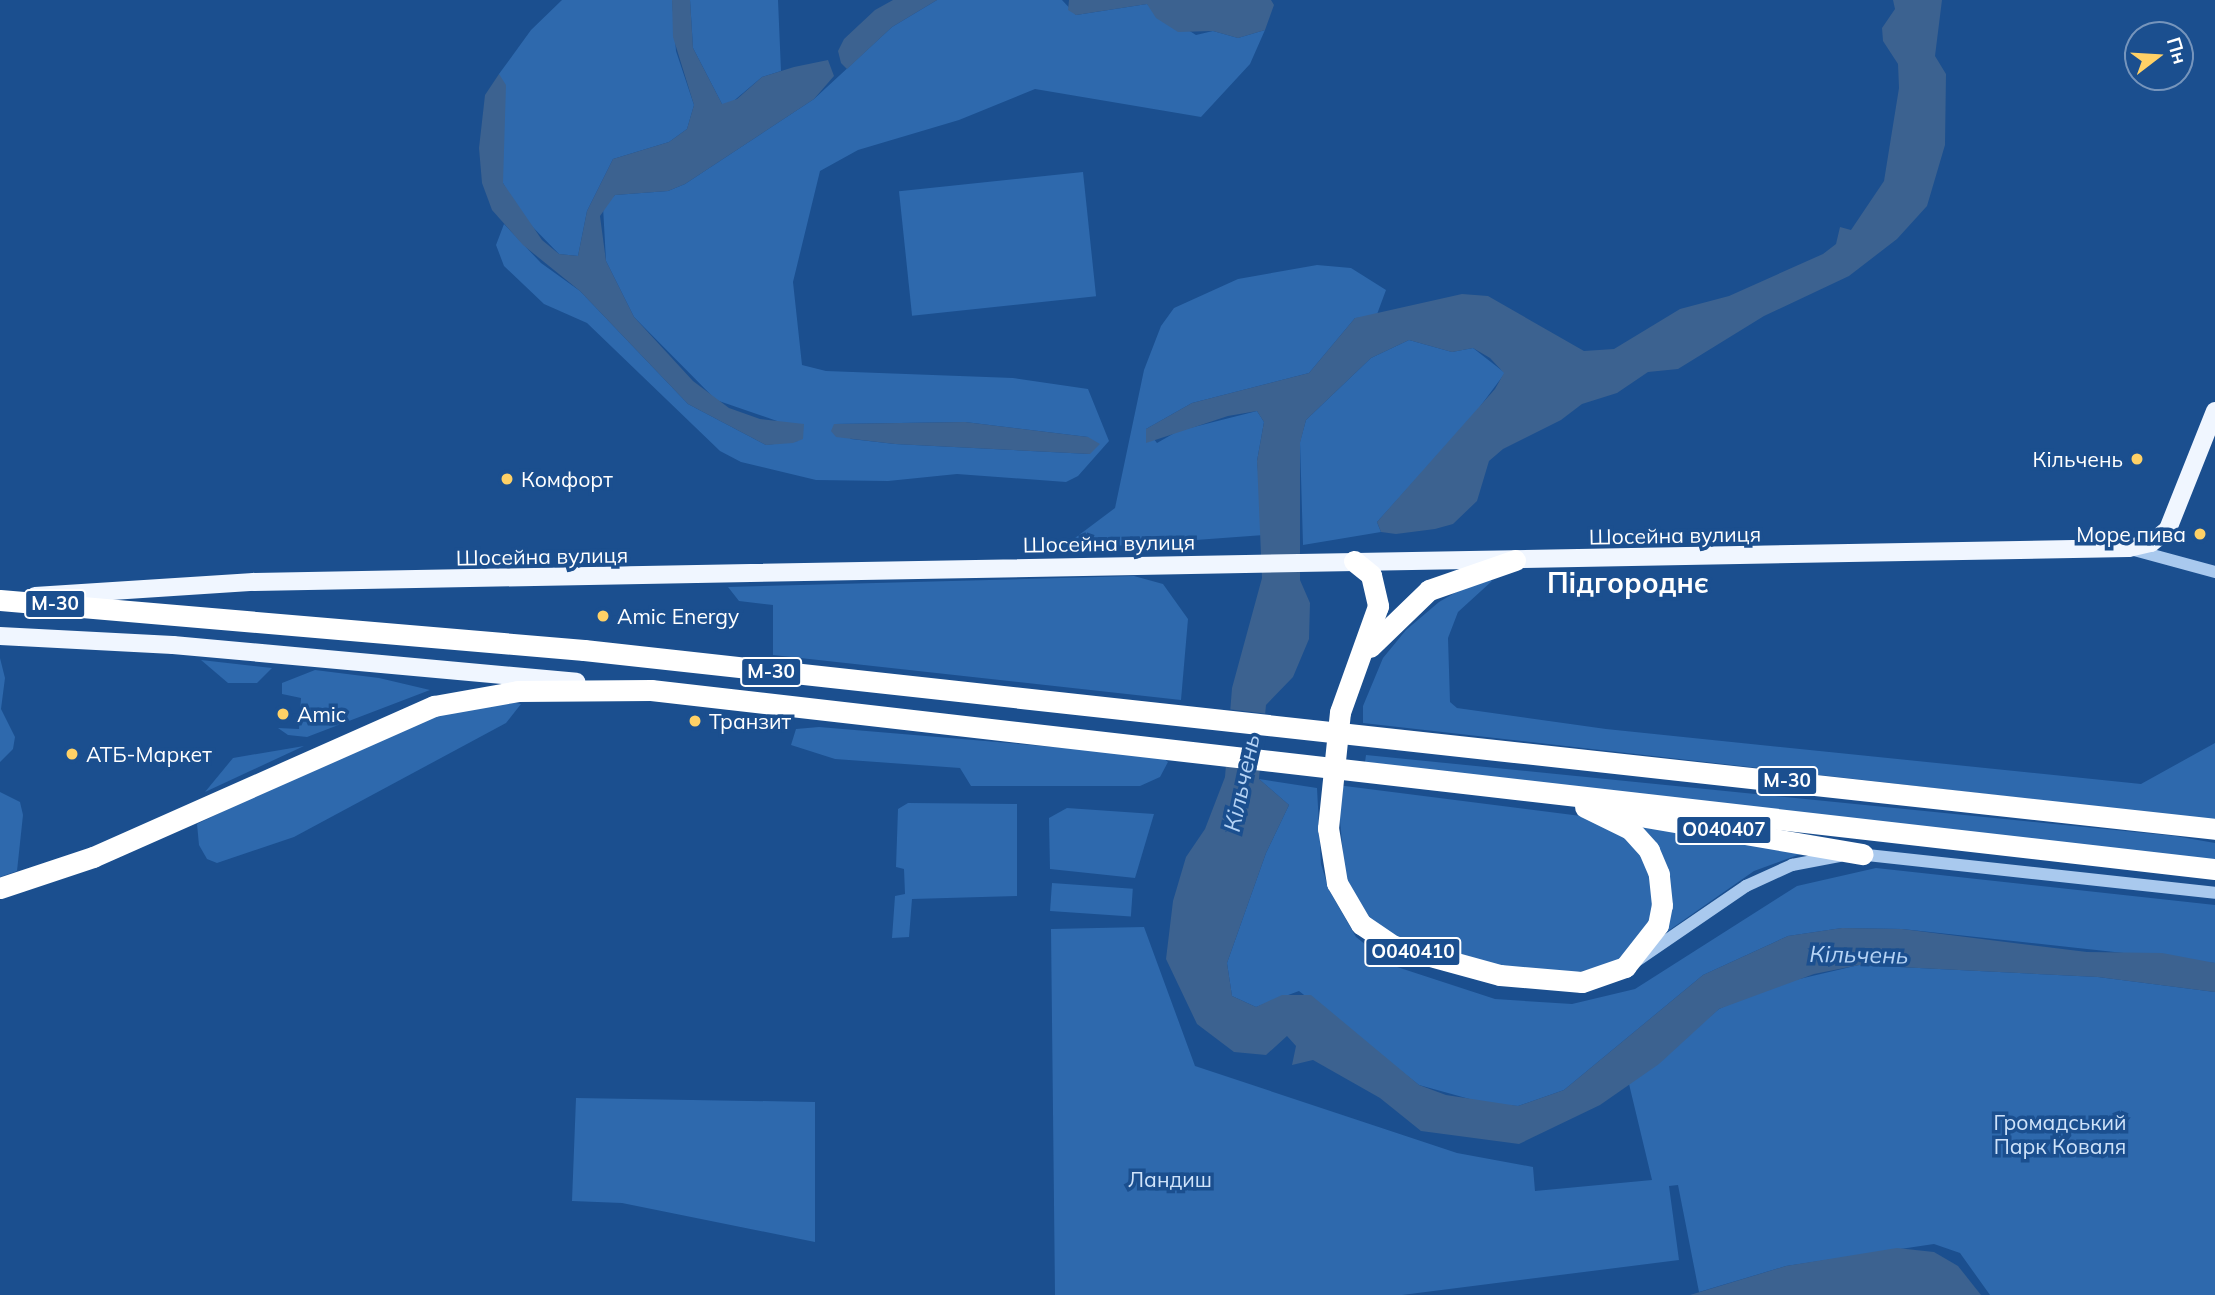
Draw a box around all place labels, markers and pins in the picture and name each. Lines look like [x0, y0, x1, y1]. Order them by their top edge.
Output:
place label: Кільчень [2033, 446, 2123, 472]
marker: Кільчень [2129, 451, 2145, 467]
place label: Комфорт [521, 466, 613, 492]
marker: Комфорт [499, 471, 515, 487]
place label: Море пива [2076, 521, 2186, 547]
marker: Море пива [2192, 526, 2208, 542]
place label: Amic Energy [617, 603, 739, 629]
marker: Amic Energy [595, 608, 611, 624]
place label: Amic [297, 701, 346, 727]
marker: Amic [275, 706, 291, 722]
place label: Транзит [709, 708, 791, 734]
marker: Транзит [687, 713, 703, 729]
place label: АТБ-Маркет [86, 741, 212, 767]
marker: АТБ-Маркет [64, 746, 80, 762]

